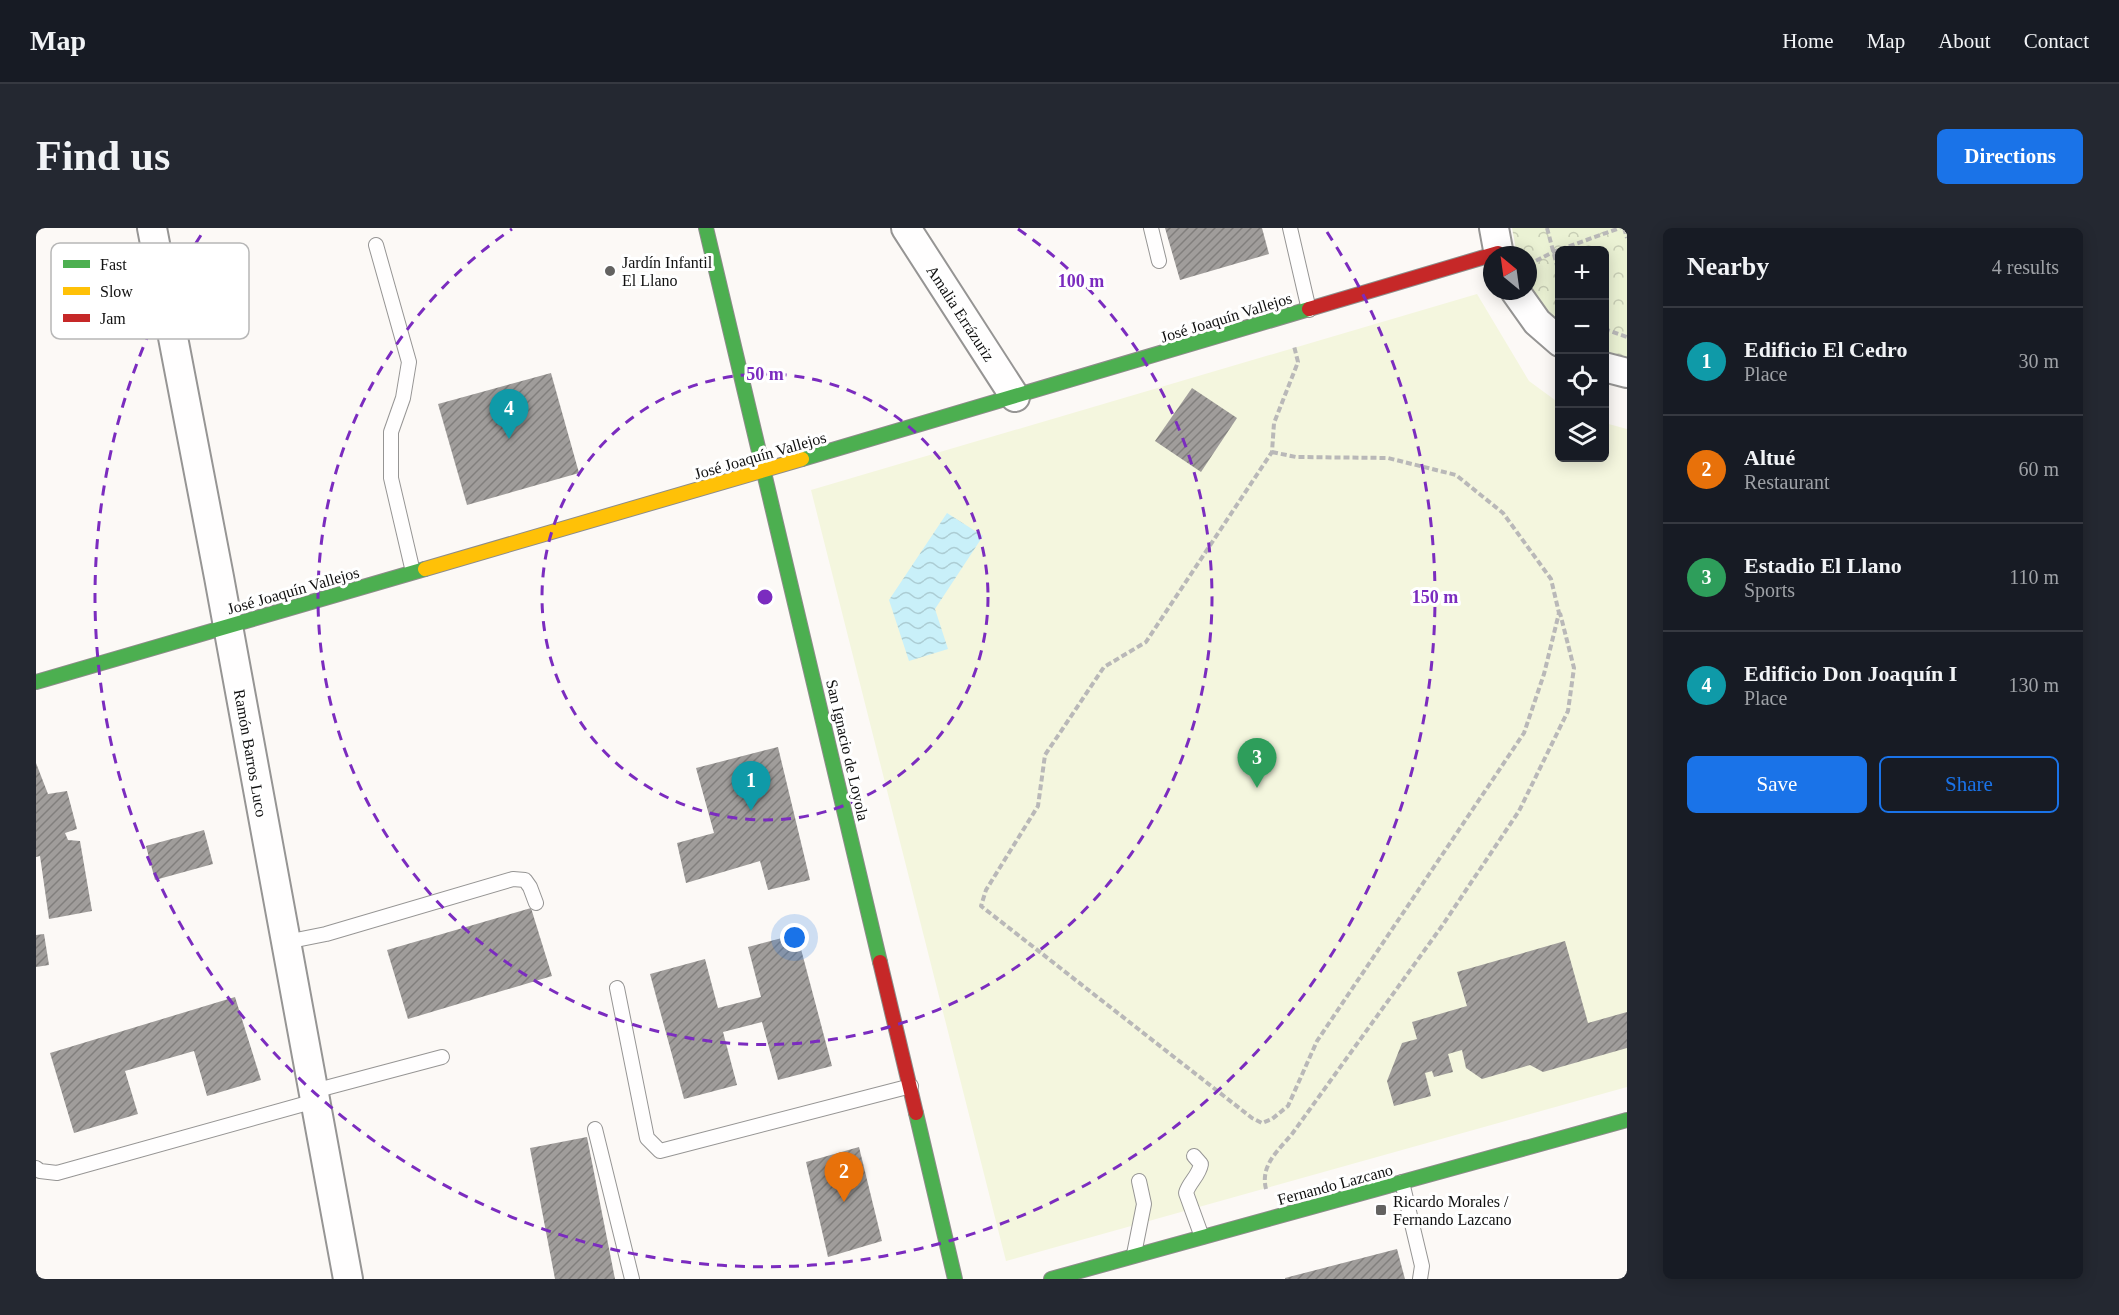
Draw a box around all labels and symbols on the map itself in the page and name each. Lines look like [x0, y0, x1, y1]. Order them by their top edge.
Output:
legend [51, 243, 249, 339]
north arrow [1483, 246, 1537, 300]
place label: Jardín Infantil El Llano [622, 254, 713, 289]
text: Fast [100, 256, 127, 273]
street label: Amalia Errázuriz [923, 262, 998, 364]
marker: Jardín Infantil El Llano [603, 264, 617, 278]
text: 100 m [1058, 271, 1104, 291]
text: Slow [100, 283, 133, 300]
street label: José Joaquín Vallejos [1158, 289, 1294, 347]
text: Jam [100, 310, 126, 327]
text: 50 m [746, 364, 784, 384]
pin: 4 [490, 390, 528, 439]
street label: José Joaquín Vallejos [692, 428, 828, 483]
street label: José Joaquín Vallejos [225, 563, 361, 618]
centre of rings [755, 587, 775, 607]
text: 150 m [1412, 587, 1458, 607]
street label: San Ignacio de Loyola [822, 678, 872, 823]
street label: Ramón Barros Luco [231, 688, 270, 818]
pin: 3 [1238, 738, 1276, 788]
pin: 1 [732, 762, 770, 811]
your location [780, 923, 809, 952]
pin: 2 [824, 1152, 864, 1202]
street label: Fernando Lazcano [1276, 1161, 1395, 1208]
place label: Ricardo Morales / Fernando Lazcano [1393, 1193, 1512, 1228]
marker: Ricardo Morales / Fernando Lazcano [1374, 1203, 1388, 1217]

